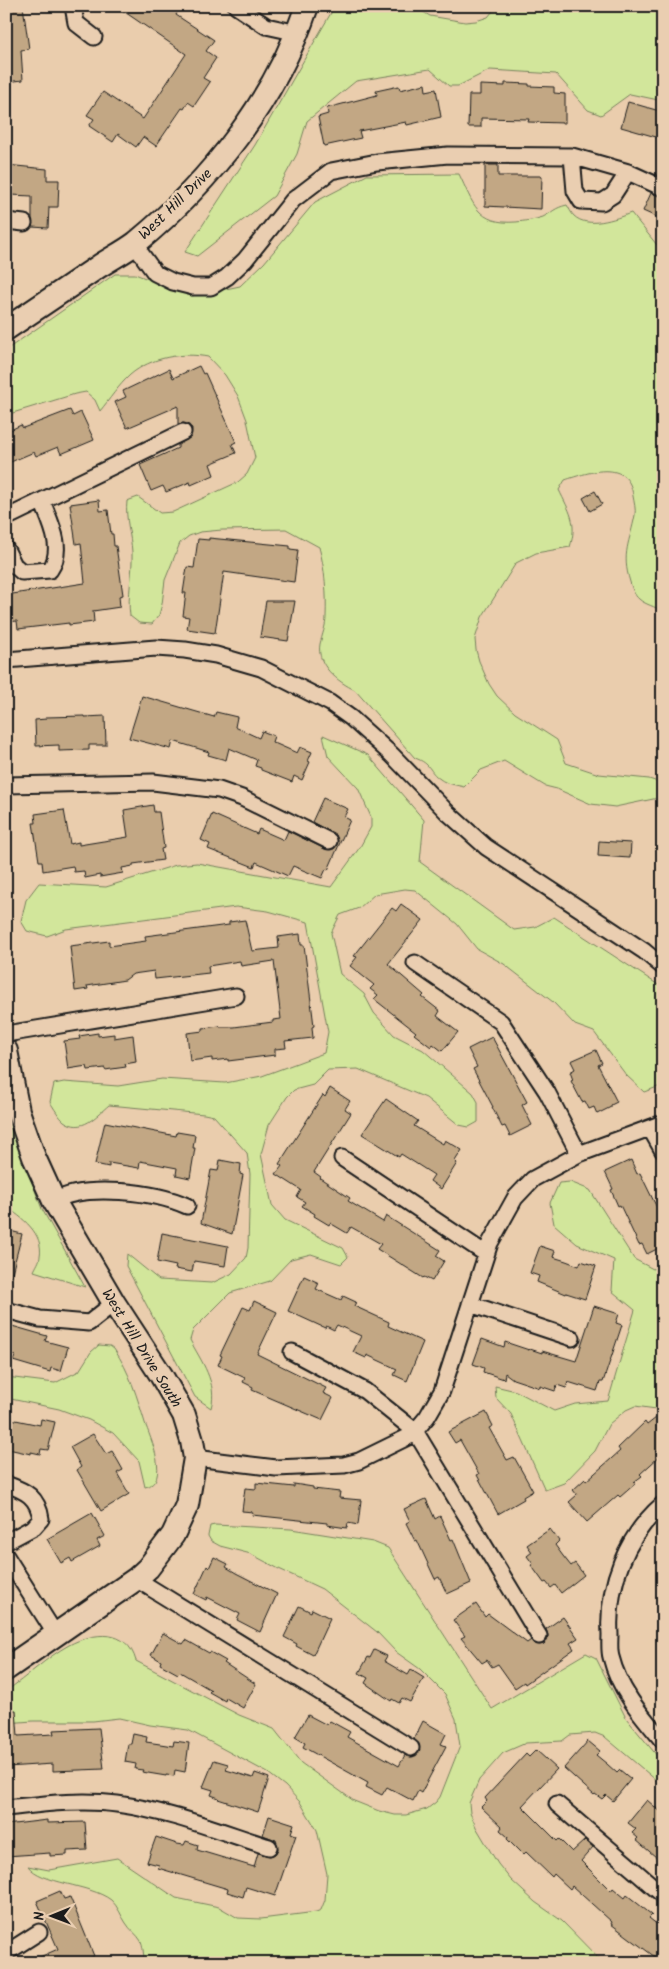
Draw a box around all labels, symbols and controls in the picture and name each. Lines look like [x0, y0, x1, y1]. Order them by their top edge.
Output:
street label: West Hill Drive [133, 163, 218, 246]
street label: West Hill Drive South [95, 1284, 188, 1413]
north arrow [28, 1892, 78, 1942]
text: N [29, 1911, 51, 1921]

